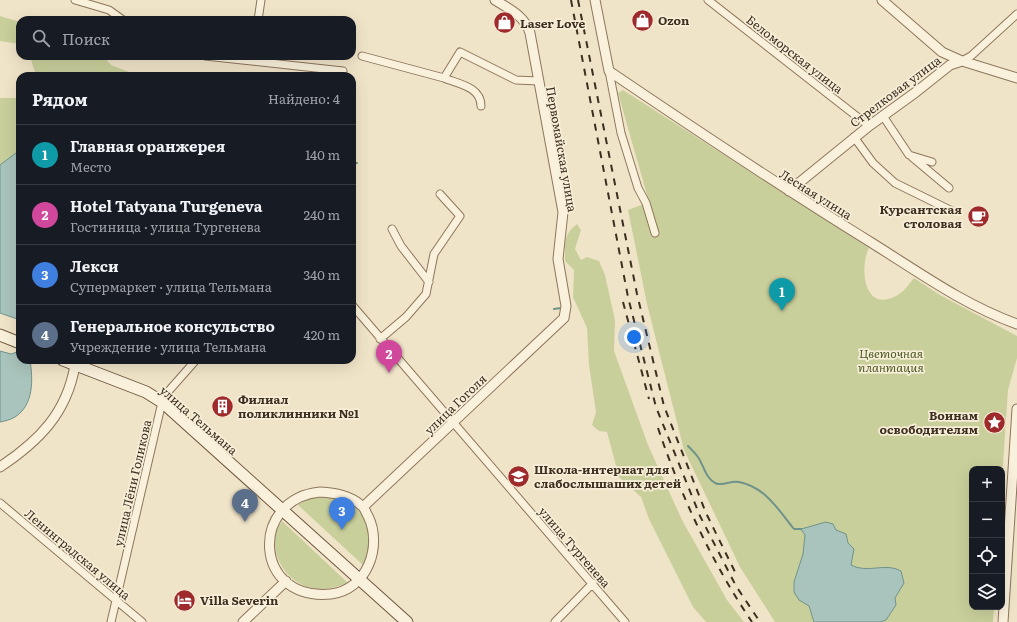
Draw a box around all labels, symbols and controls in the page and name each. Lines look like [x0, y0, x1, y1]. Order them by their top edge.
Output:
shop icon: Ozon [630, 7, 656, 33]
shop icon: Laser Love [491, 10, 517, 36]
place label: Ozon [658, 11, 690, 29]
street label: Беломорская улица [743, 11, 848, 98]
place label: Laser Love [520, 14, 585, 32]
search box [16, 16, 356, 60]
icon: search [30, 27, 52, 49]
text: Поиск [62, 27, 110, 50]
street label: Стрелковая улица [846, 50, 945, 131]
street label: Первомайская улица [542, 85, 582, 214]
text: Рядом [32, 86, 88, 111]
text: Найдено: 4 [268, 89, 340, 108]
text: Главная оранжерея [70, 134, 225, 157]
text: 1 [42, 145, 48, 164]
text: 140 m [305, 145, 340, 164]
text: Место [70, 157, 111, 176]
street label: Лесная улица [776, 165, 856, 224]
text: Hotel Tatyana Turgeneva [70, 194, 262, 217]
place label: Курсантская столовая [880, 200, 962, 232]
cafe icon: Курсантская столовая [965, 203, 991, 229]
text: 2 [42, 205, 48, 224]
text: 240 m [304, 205, 340, 224]
text: Гостиница · улица Тургенева [70, 217, 261, 236]
text: Лекси [70, 254, 119, 277]
text: 3 [41, 265, 49, 284]
text: 340 m [303, 265, 340, 284]
text: Супермаркет · улица Тельмана [70, 277, 272, 296]
pin: 1 [769, 278, 795, 311]
text: Генеральное консульство [70, 314, 275, 337]
text: 4 [41, 325, 49, 344]
text: 420 m [304, 325, 340, 344]
your location [624, 327, 644, 347]
text: Учреждение · улица Тельмана [70, 337, 266, 356]
pin: 2 [376, 340, 402, 373]
park label: Цветочная плантация [858, 344, 924, 376]
street label: улица Гоголя [420, 370, 490, 438]
street label: улица Тельмана [156, 381, 242, 459]
place label: Филиал поликлинники №1 [238, 390, 359, 422]
building icon: Филиал поликлинники №1 [210, 393, 236, 419]
place label: Воинам освободителям [880, 406, 978, 438]
place icon: Воинам освободителям [981, 409, 1007, 435]
street label: улица Лёни Голикова [109, 417, 155, 548]
place label: Школа-интернат для слабослышаших детей [534, 460, 682, 492]
school or university icon: Школа-интернат для слабослышаших детей [505, 463, 531, 489]
map controls [969, 466, 1005, 610]
button: + [969, 466, 1005, 502]
pin: 4 [232, 489, 258, 522]
pin: 3 [329, 497, 355, 530]
button: − [969, 502, 1005, 538]
street label: улица Тургенева [535, 503, 616, 592]
street label: Ленинградская улица [21, 504, 135, 604]
button: locate [969, 538, 1005, 574]
button: layers [969, 574, 1005, 610]
hotel icon: Villa Severin [171, 587, 197, 613]
place label: Villa Severin [200, 591, 279, 609]

